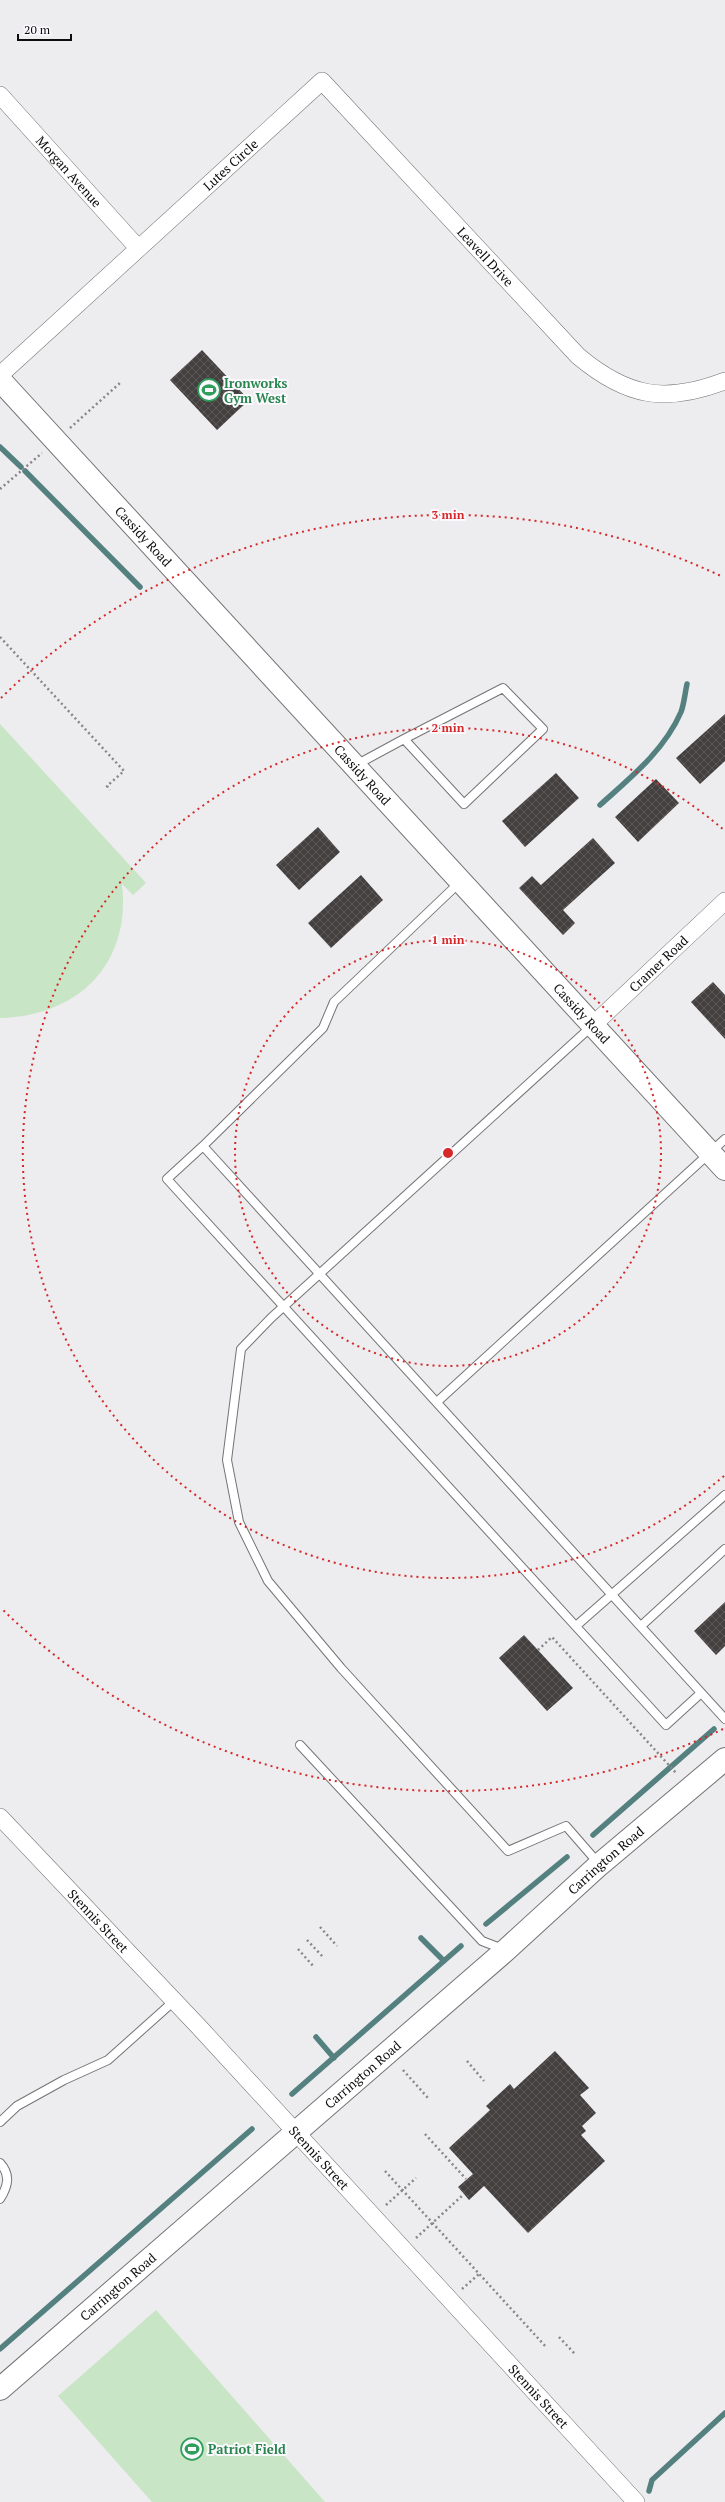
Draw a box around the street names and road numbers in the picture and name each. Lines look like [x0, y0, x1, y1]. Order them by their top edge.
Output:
street label: Morgan Avenue [32, 132, 106, 211]
street label: Lutes Circle [199, 135, 262, 194]
street label: Leavell Drive [453, 223, 518, 290]
street label: Cassidy Road [111, 502, 176, 570]
street label: Cassidy Road [330, 741, 395, 809]
street label: Cramer Road [625, 931, 692, 996]
street label: Cassidy Road [549, 979, 614, 1047]
street label: Carrington Road [564, 1822, 648, 1898]
street label: Stennis Street [64, 1885, 133, 1957]
street label: Carrington Road [321, 2036, 405, 2113]
street label: Stennis Street [285, 2122, 354, 2194]
street label: Carrington Road [76, 2249, 160, 2325]
street label: Stennis Street [505, 2360, 573, 2432]

